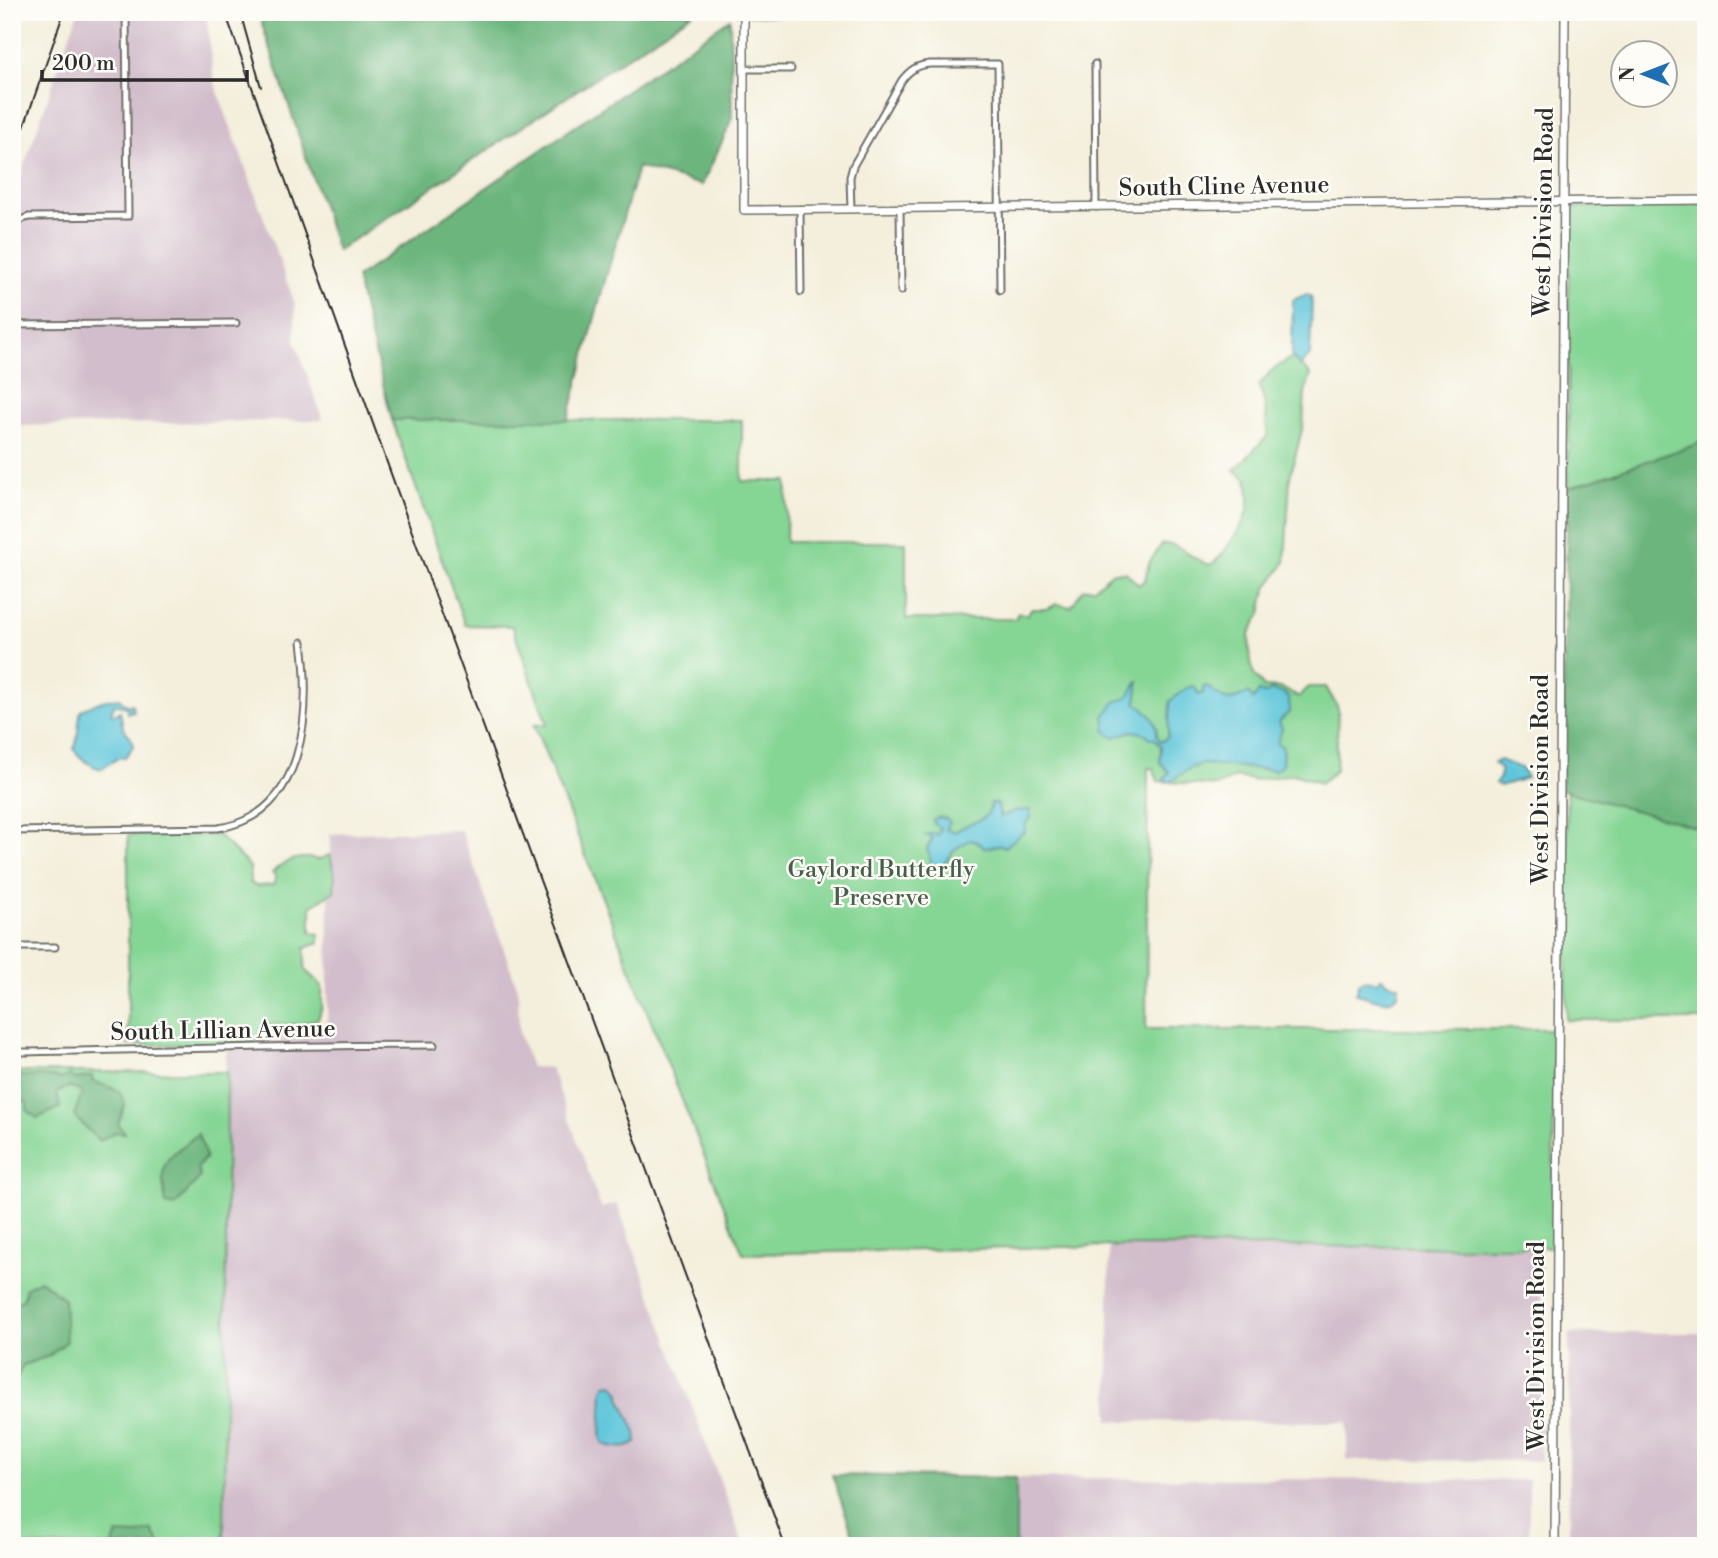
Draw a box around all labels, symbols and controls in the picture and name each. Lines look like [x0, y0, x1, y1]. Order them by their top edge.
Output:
scale bar [42, 38, 247, 82]
north arrow [1610, 38, 1680, 108]
text: 200 m [52, 51, 115, 77]
text: N [1616, 66, 1640, 82]
street label: West Division Road [1527, 107, 1561, 318]
street label: South Cline Avenue [1118, 170, 1330, 204]
street label: West Division Road [1526, 674, 1556, 885]
park label: Gaylord Butterfly Preserve [787, 855, 975, 913]
street label: South Lillian Avenue [110, 1014, 336, 1048]
street label: West Division Road [1522, 1241, 1552, 1452]

